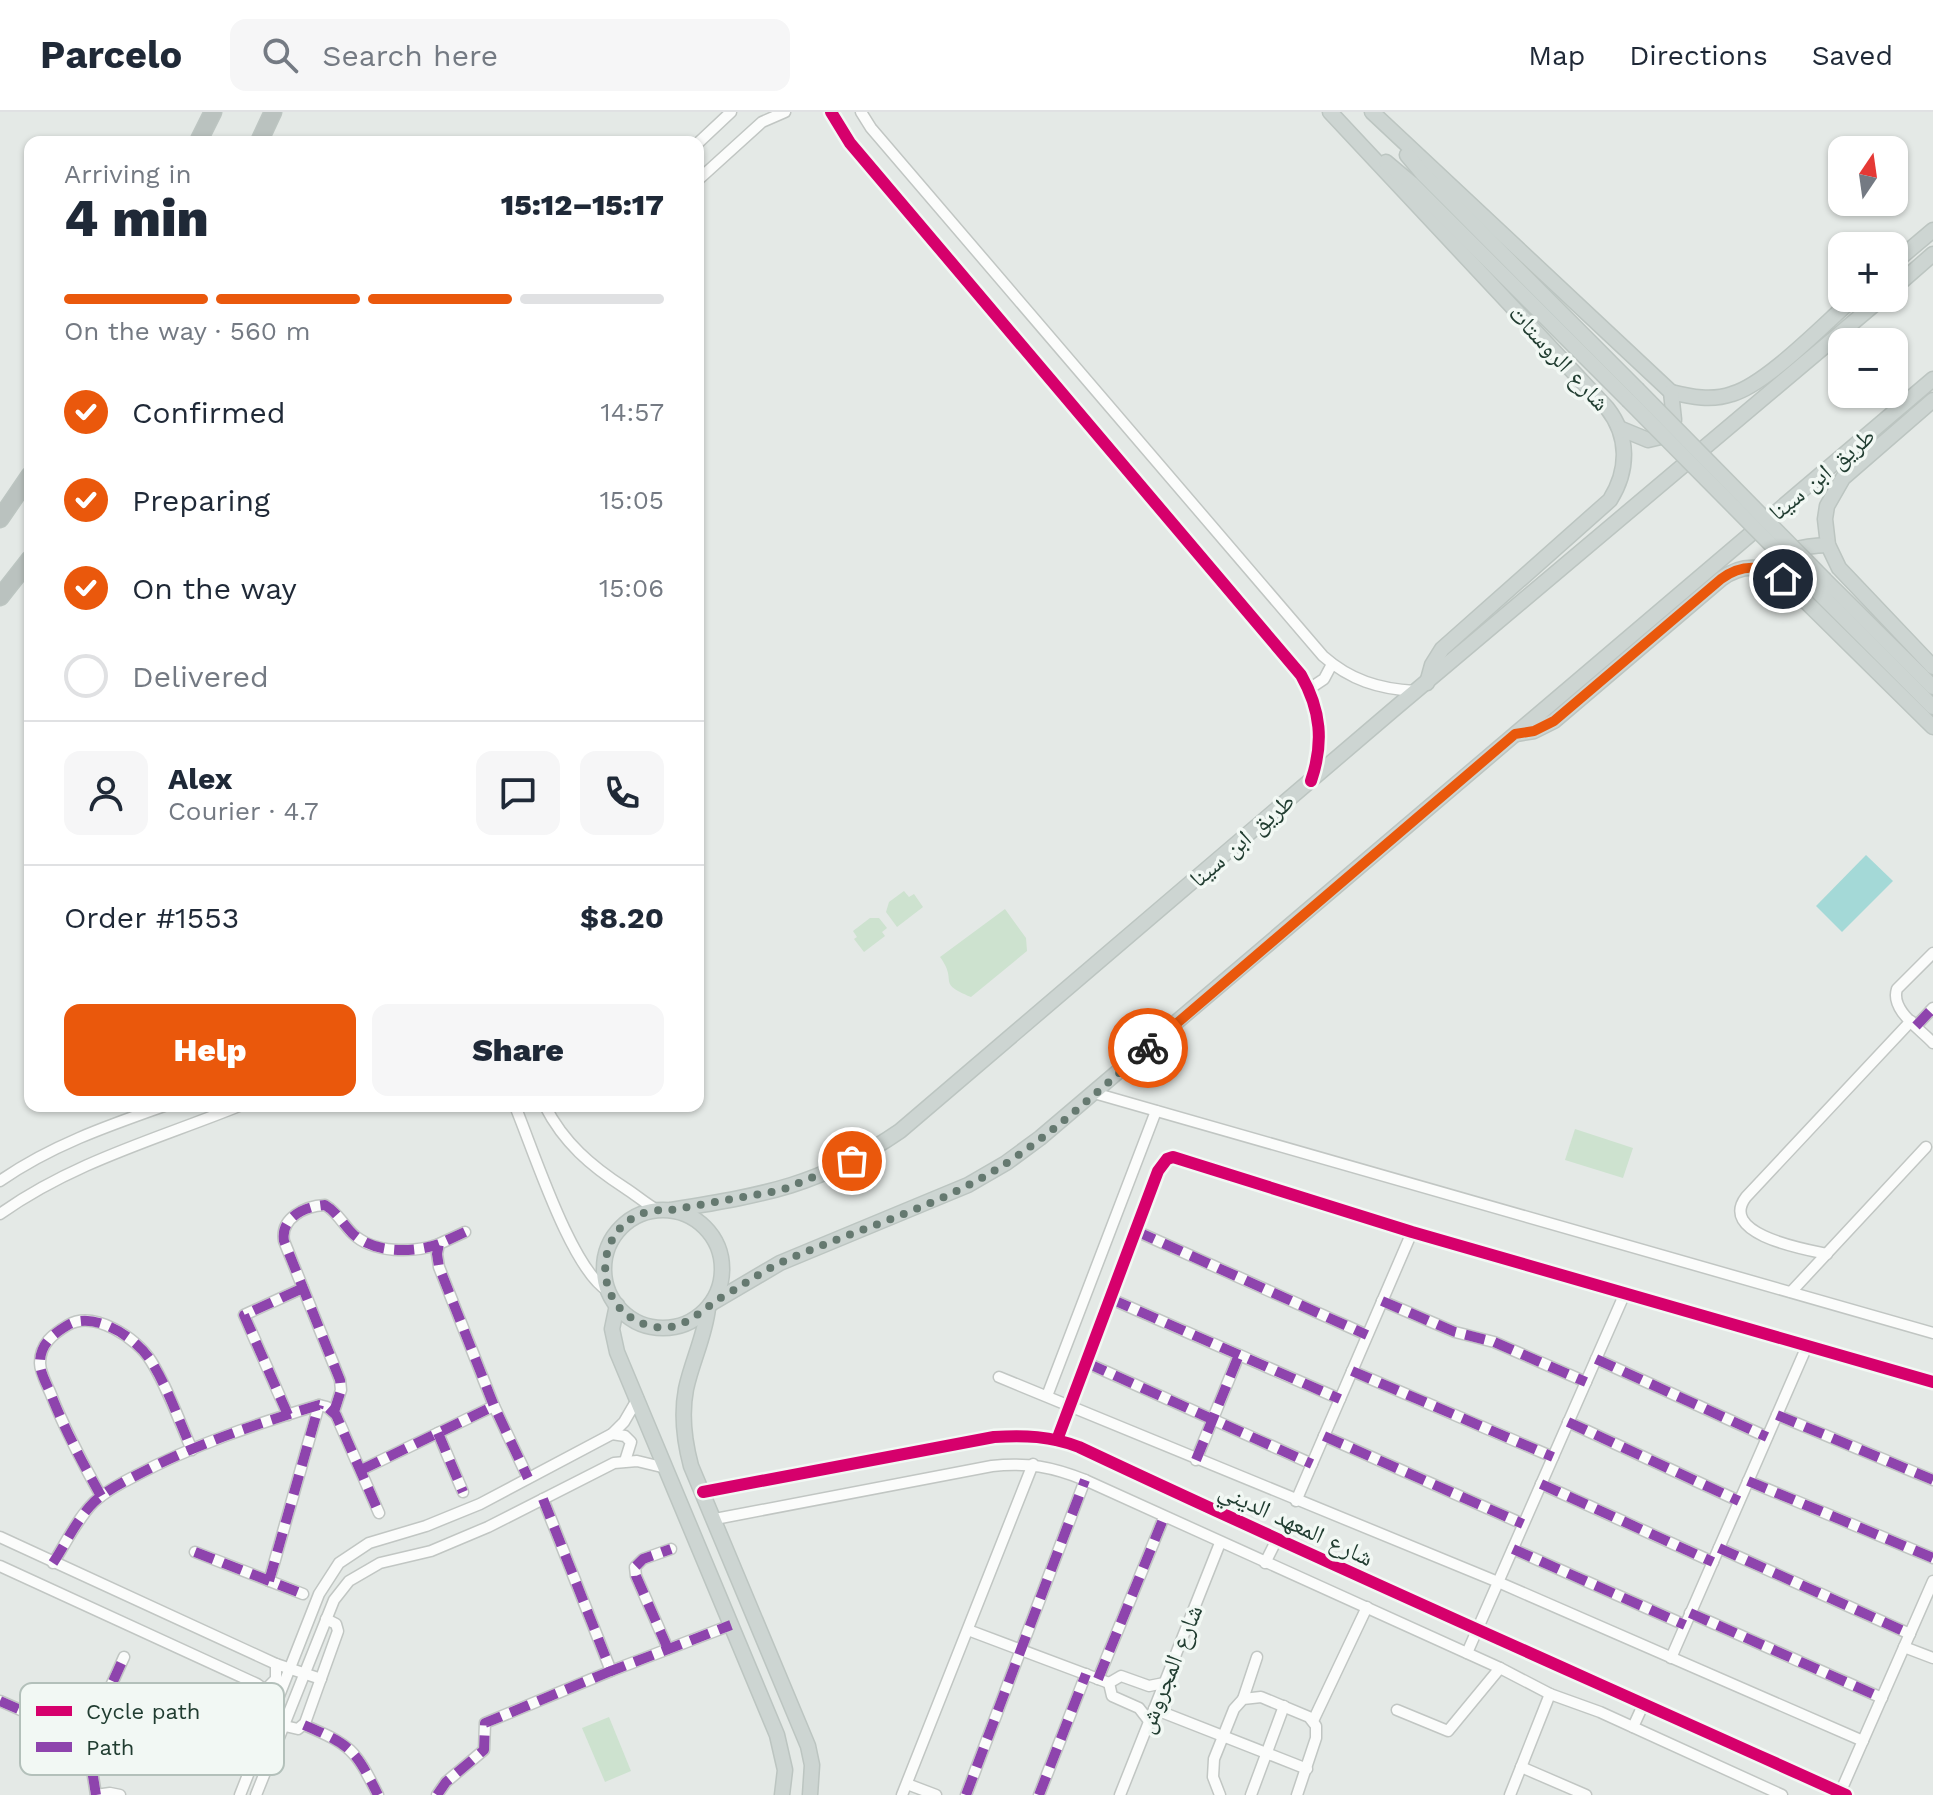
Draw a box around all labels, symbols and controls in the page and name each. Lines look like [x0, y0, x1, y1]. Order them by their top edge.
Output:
search box [230, 19, 790, 91]
text: Parcelo [40, 33, 182, 77]
icon: search [258, 33, 302, 77]
text: Search here [322, 38, 498, 73]
text: Map [1528, 39, 1585, 72]
text: Directions [1629, 39, 1768, 72]
text: Saved [1812, 39, 1893, 72]
north arrow [1828, 136, 1908, 216]
map controls [1828, 136, 1908, 408]
text: Arriving in [64, 159, 192, 189]
text: 15:12–15:17 [501, 187, 664, 222]
text: 4 min [64, 188, 209, 249]
button: + [1828, 232, 1908, 312]
street label: شارع الروستات [1502, 299, 1615, 417]
text: On the way · 560 m [64, 316, 311, 346]
button: − [1828, 328, 1908, 408]
icon: check [64, 390, 108, 434]
text: Confirmed [132, 395, 286, 430]
text: 14:57 [601, 397, 664, 427]
street label: طريق ابن سينا [1763, 422, 1881, 526]
icon: check [64, 478, 108, 522]
text: Preparing [132, 483, 270, 518]
text: 15:05 [600, 485, 664, 515]
pin [1749, 545, 1817, 613]
icon: home [1761, 557, 1805, 601]
icon: check [64, 566, 108, 610]
text: On the way [132, 571, 297, 606]
text: 15:06 [599, 573, 664, 603]
text: Delivered [132, 659, 269, 694]
button: person [64, 751, 148, 835]
button: chat [476, 751, 560, 835]
button: phone [580, 751, 664, 835]
text: Alex [168, 761, 232, 796]
street label: طريق ابن سينا [1184, 787, 1300, 893]
text: Courier · 4.7 [168, 796, 318, 826]
text: Order #1553 [64, 900, 239, 935]
text: $8.20 [580, 900, 664, 935]
button: Help [64, 1004, 356, 1096]
button: Share [372, 1004, 664, 1096]
courier [1108, 1008, 1188, 1088]
icon: bike [1126, 1026, 1170, 1070]
pin [818, 1127, 886, 1195]
icon: bag [830, 1139, 874, 1183]
street label: شارع المعهد الديني [1212, 1476, 1378, 1577]
street label: شارع المجروش [1132, 1601, 1209, 1738]
legend [20, 1683, 284, 1775]
text: Cycle path [86, 1699, 200, 1724]
text: Path [86, 1735, 134, 1760]

